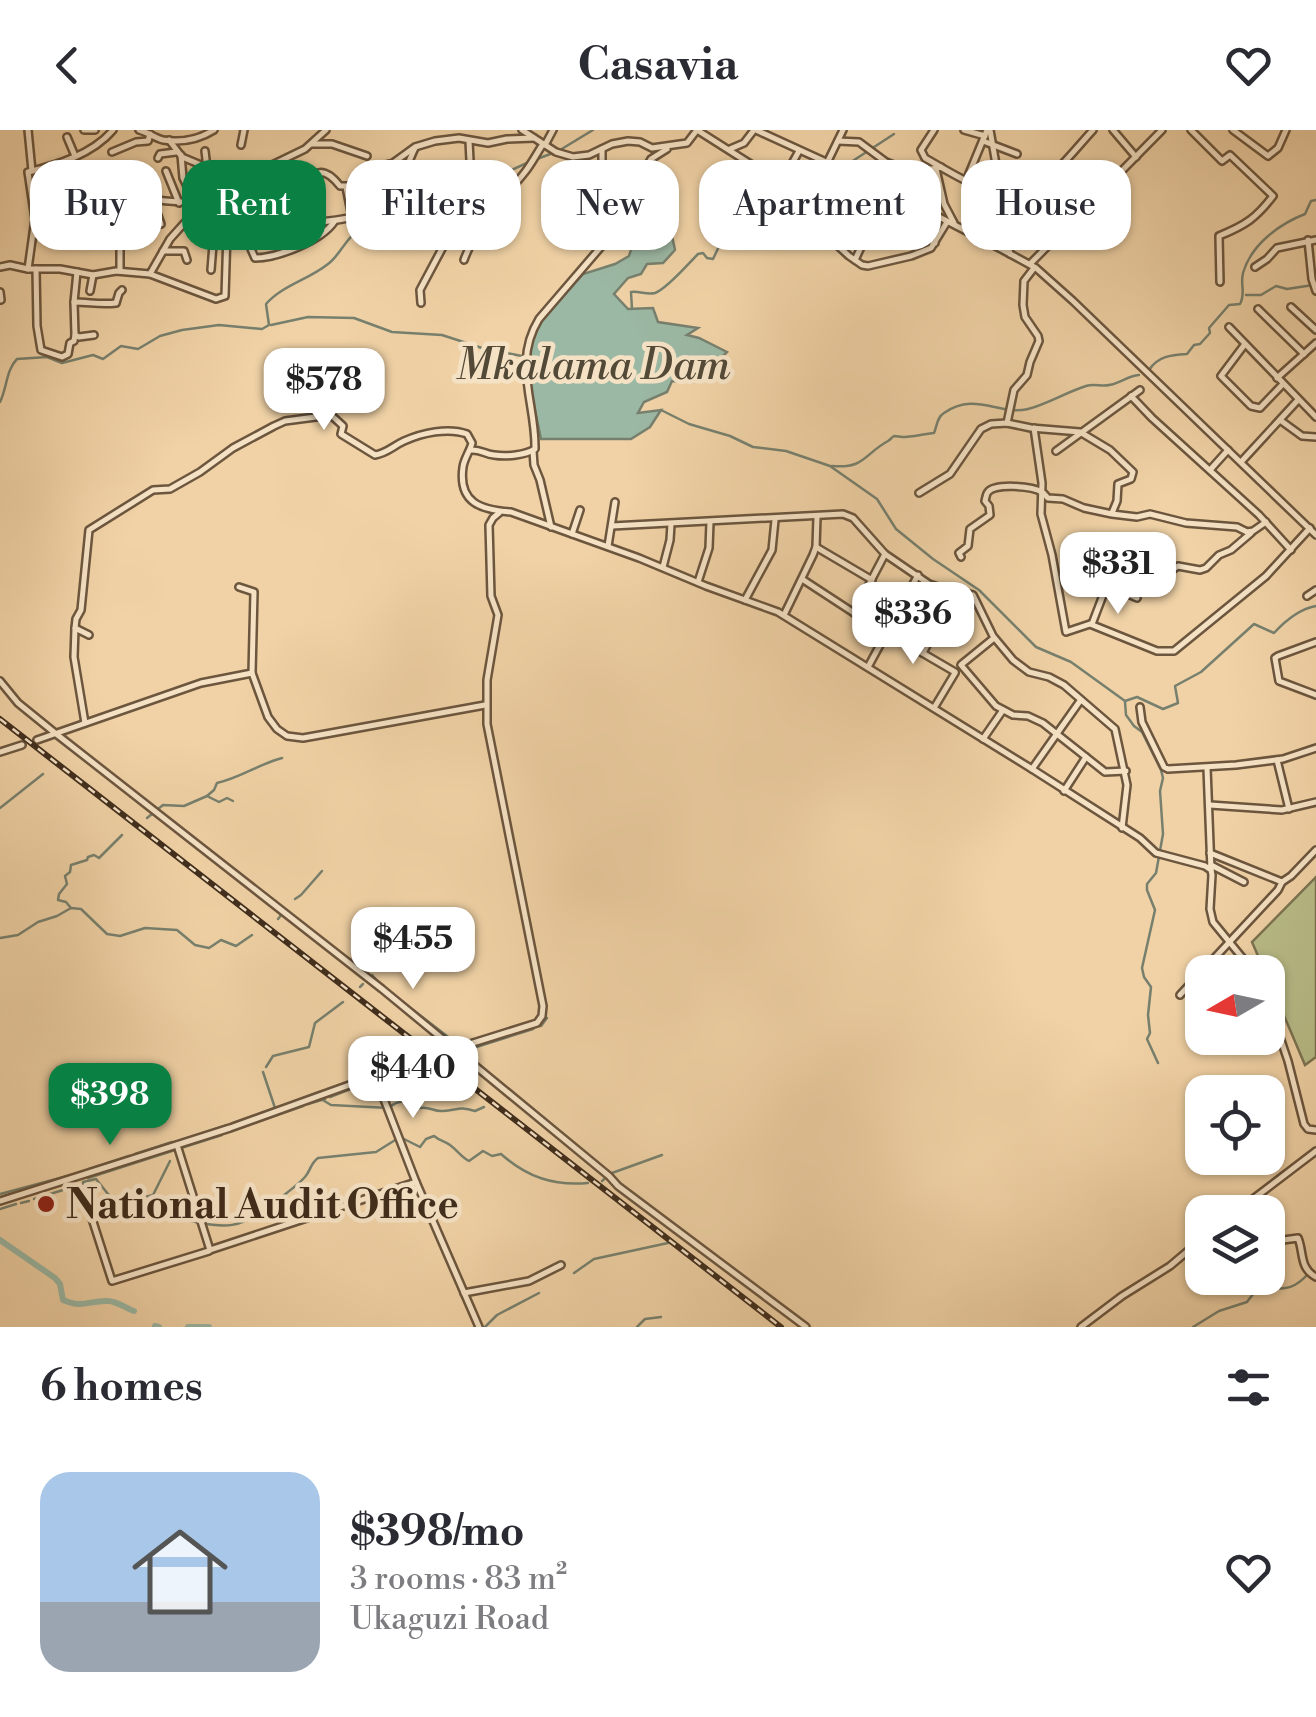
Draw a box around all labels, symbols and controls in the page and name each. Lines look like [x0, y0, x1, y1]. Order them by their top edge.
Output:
text: Casavia [578, 37, 738, 94]
icon: back [40, 38, 95, 93]
icon: heart [1221, 38, 1276, 93]
chip: Buy [30, 160, 162, 250]
chip: Rent [182, 160, 326, 250]
chip: Filters [346, 160, 521, 250]
chip: New [541, 160, 679, 250]
chip: Apartment [699, 160, 941, 250]
chip: House [961, 160, 1131, 250]
water label: Mkalama Dam [456, 340, 731, 393]
pin: $578 [265, 348, 383, 433]
text: $578 [286, 360, 362, 400]
pin: $331 [1059, 532, 1177, 617]
text: $331 [1082, 544, 1154, 584]
pin: $336 [854, 582, 972, 667]
text: $336 [874, 594, 952, 634]
pin: $455 [354, 907, 472, 992]
text: $455 [373, 919, 453, 959]
north arrow [1185, 955, 1285, 1055]
map controls [1185, 955, 1285, 1295]
pin: $440 [354, 1036, 472, 1121]
text: $440 [370, 1048, 456, 1088]
pin: $398 [51, 1063, 169, 1148]
text: $398 [71, 1075, 149, 1115]
button: locate [1185, 1075, 1285, 1175]
place label: National Audit Office [66, 1181, 459, 1231]
marker: National Audit Office [35, 1193, 57, 1215]
button: layers [1185, 1195, 1285, 1295]
icon: filters [1221, 1360, 1276, 1415]
text: 6 homes [40, 1361, 203, 1414]
text: $398/mo [350, 1506, 524, 1559]
icon: home [120, 1512, 240, 1632]
icon: heart [1221, 1545, 1276, 1600]
text: 3 rooms · 83 m² [350, 1559, 567, 1599]
text: Ukaguzi Road [350, 1599, 549, 1639]

